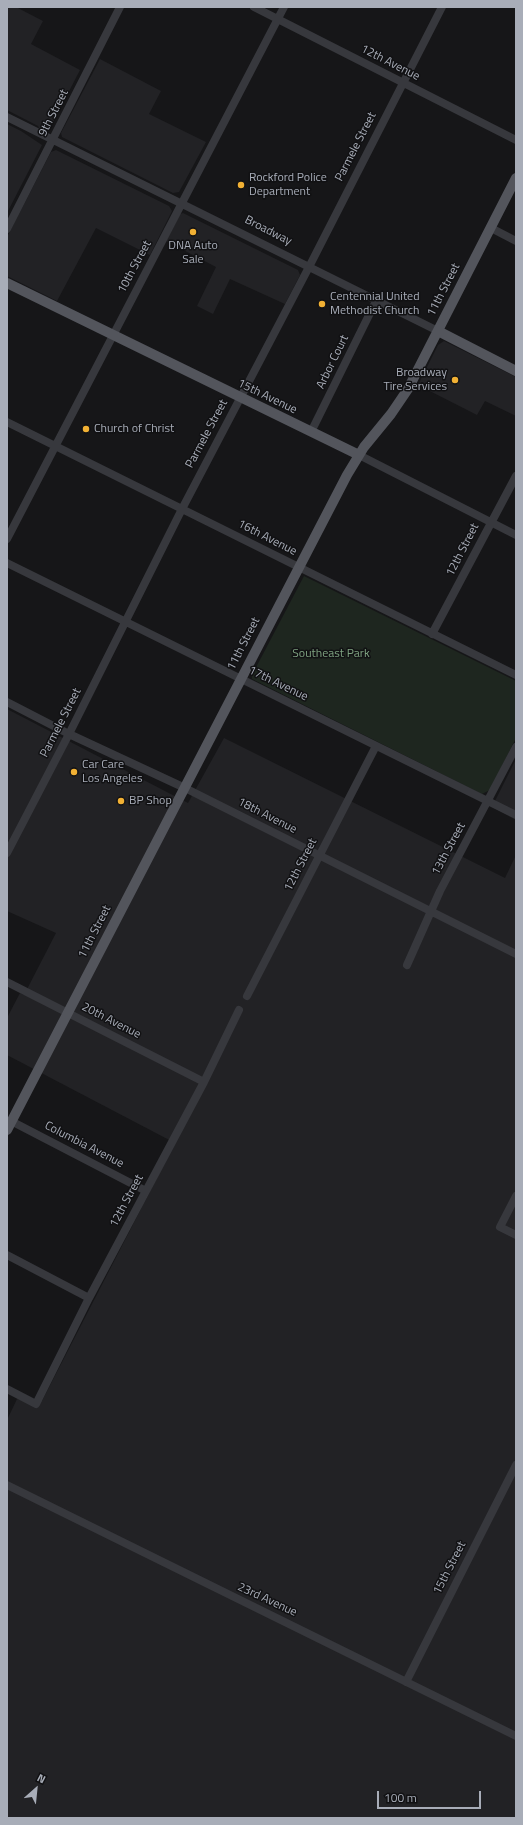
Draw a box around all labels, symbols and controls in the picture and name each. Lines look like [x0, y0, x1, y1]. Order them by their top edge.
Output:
street label: 12th Avenue [358, 42, 422, 84]
street label: 9th Street [36, 87, 72, 139]
street label: Parmele Street [332, 110, 380, 184]
place label: Rockford Police Department [249, 171, 327, 199]
marker: Rockford Police Department [236, 180, 246, 190]
street label: Broadway [242, 213, 294, 249]
marker: DNA Auto Sale [188, 227, 198, 237]
street label: 10th Street [115, 238, 155, 296]
place label: DNA Auto Sale [168, 239, 218, 267]
street label: 11th Street [424, 261, 464, 319]
place label: Centennial United Methodist Church [330, 290, 420, 318]
marker: Centennial United Methodist Church [317, 299, 327, 309]
street label: Arbor Court [314, 333, 352, 391]
place label: Broadway Tire Services [383, 366, 447, 394]
marker: Broadway Tire Services [450, 375, 460, 385]
street label: 15th Avenue [235, 376, 299, 418]
street label: Parmele Street [183, 397, 231, 471]
place label: Church of Christ [94, 422, 174, 436]
marker: Church of Christ [81, 424, 91, 434]
street label: 16th Avenue [235, 517, 299, 559]
street label: 12th Street [443, 521, 483, 579]
street label: 11th Street [224, 615, 264, 673]
park label: Southeast Park [292, 647, 370, 661]
street label: 17th Avenue [246, 663, 310, 705]
street label: Parmele Street [37, 686, 85, 760]
place label: Car Care Los Angeles [82, 758, 142, 786]
marker: Car Care Los Angeles [69, 767, 79, 777]
place label: BP Shop [129, 794, 172, 808]
street label: 18th Avenue [235, 795, 299, 837]
marker: BP Shop [116, 796, 126, 806]
street label: 13th Street [429, 820, 469, 878]
street label: 12th Street [281, 836, 321, 894]
street label: 11th Street [75, 903, 115, 961]
street label: 20th Avenue [79, 1000, 143, 1042]
street label: Columbia Avenue [42, 1119, 126, 1171]
street label: 12th Street [107, 1172, 147, 1230]
street label: 15th Street [430, 1539, 470, 1597]
street label: 23rd Avenue [235, 1580, 299, 1620]
north arrow [16, 1769, 56, 1809]
text: N [34, 1769, 48, 1787]
scale bar [379, 1783, 483, 1809]
text: 100 m [384, 1788, 417, 1807]

